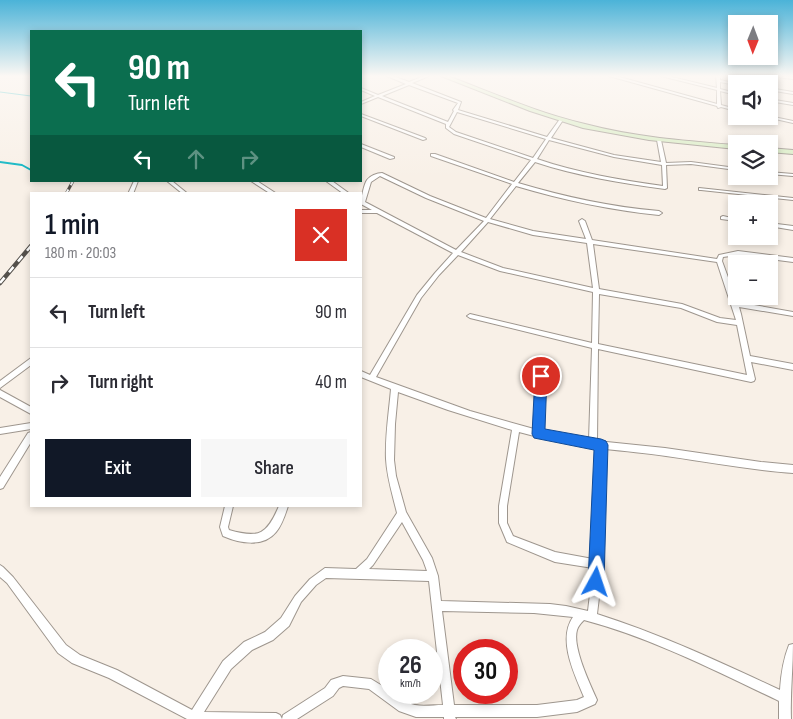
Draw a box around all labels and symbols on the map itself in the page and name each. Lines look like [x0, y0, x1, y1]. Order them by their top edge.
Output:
north arrow [728, 15, 778, 65]
pin [520, 355, 562, 397]
position arrow [569, 555, 621, 607]
speed limit sign: 30 [453, 639, 518, 704]

